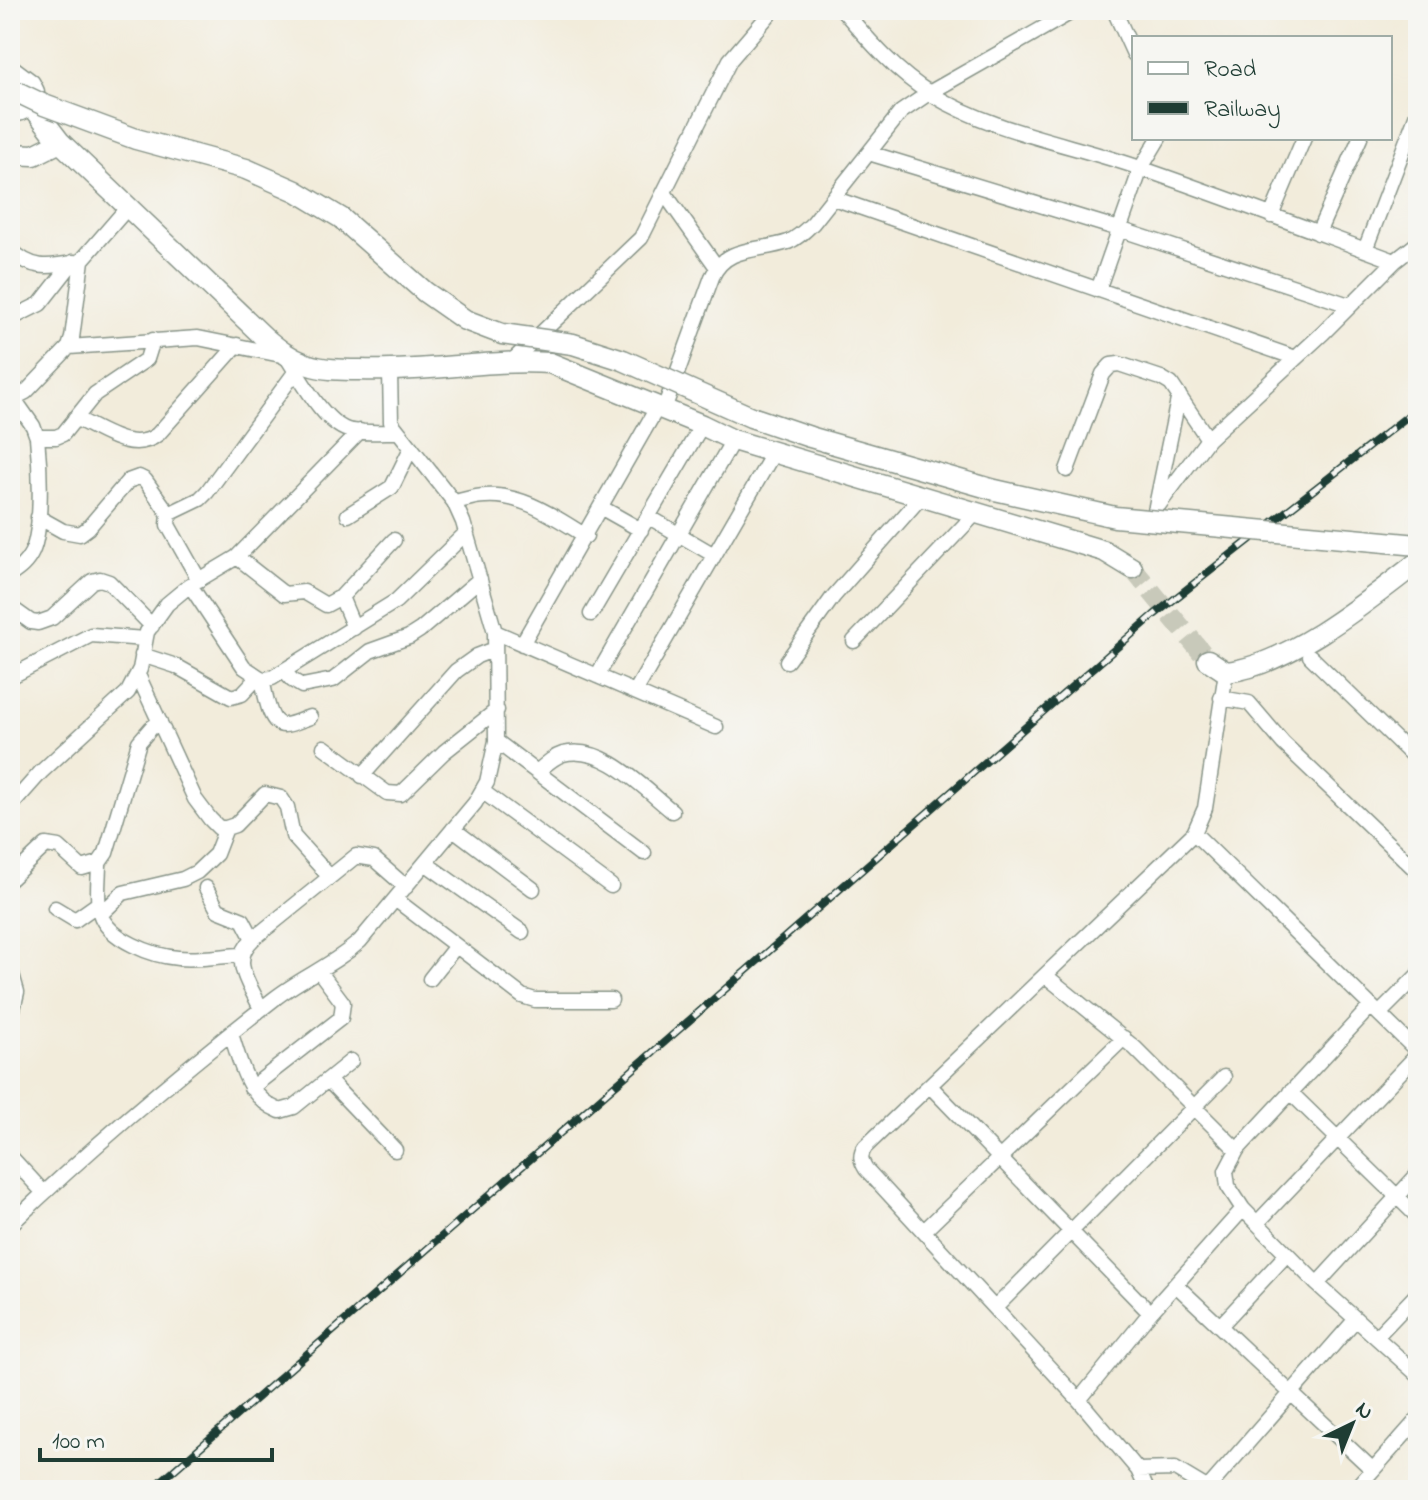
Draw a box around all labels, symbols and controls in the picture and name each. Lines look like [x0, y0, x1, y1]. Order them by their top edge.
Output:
legend [1132, 36, 1392, 140]
text: Road [1204, 53, 1257, 88]
text: Railway [1204, 93, 1281, 129]
north arrow [1312, 1384, 1392, 1464]
text: N [1347, 1395, 1380, 1428]
scale bar [40, 1412, 272, 1462]
text: 100 m [52, 1425, 105, 1460]

